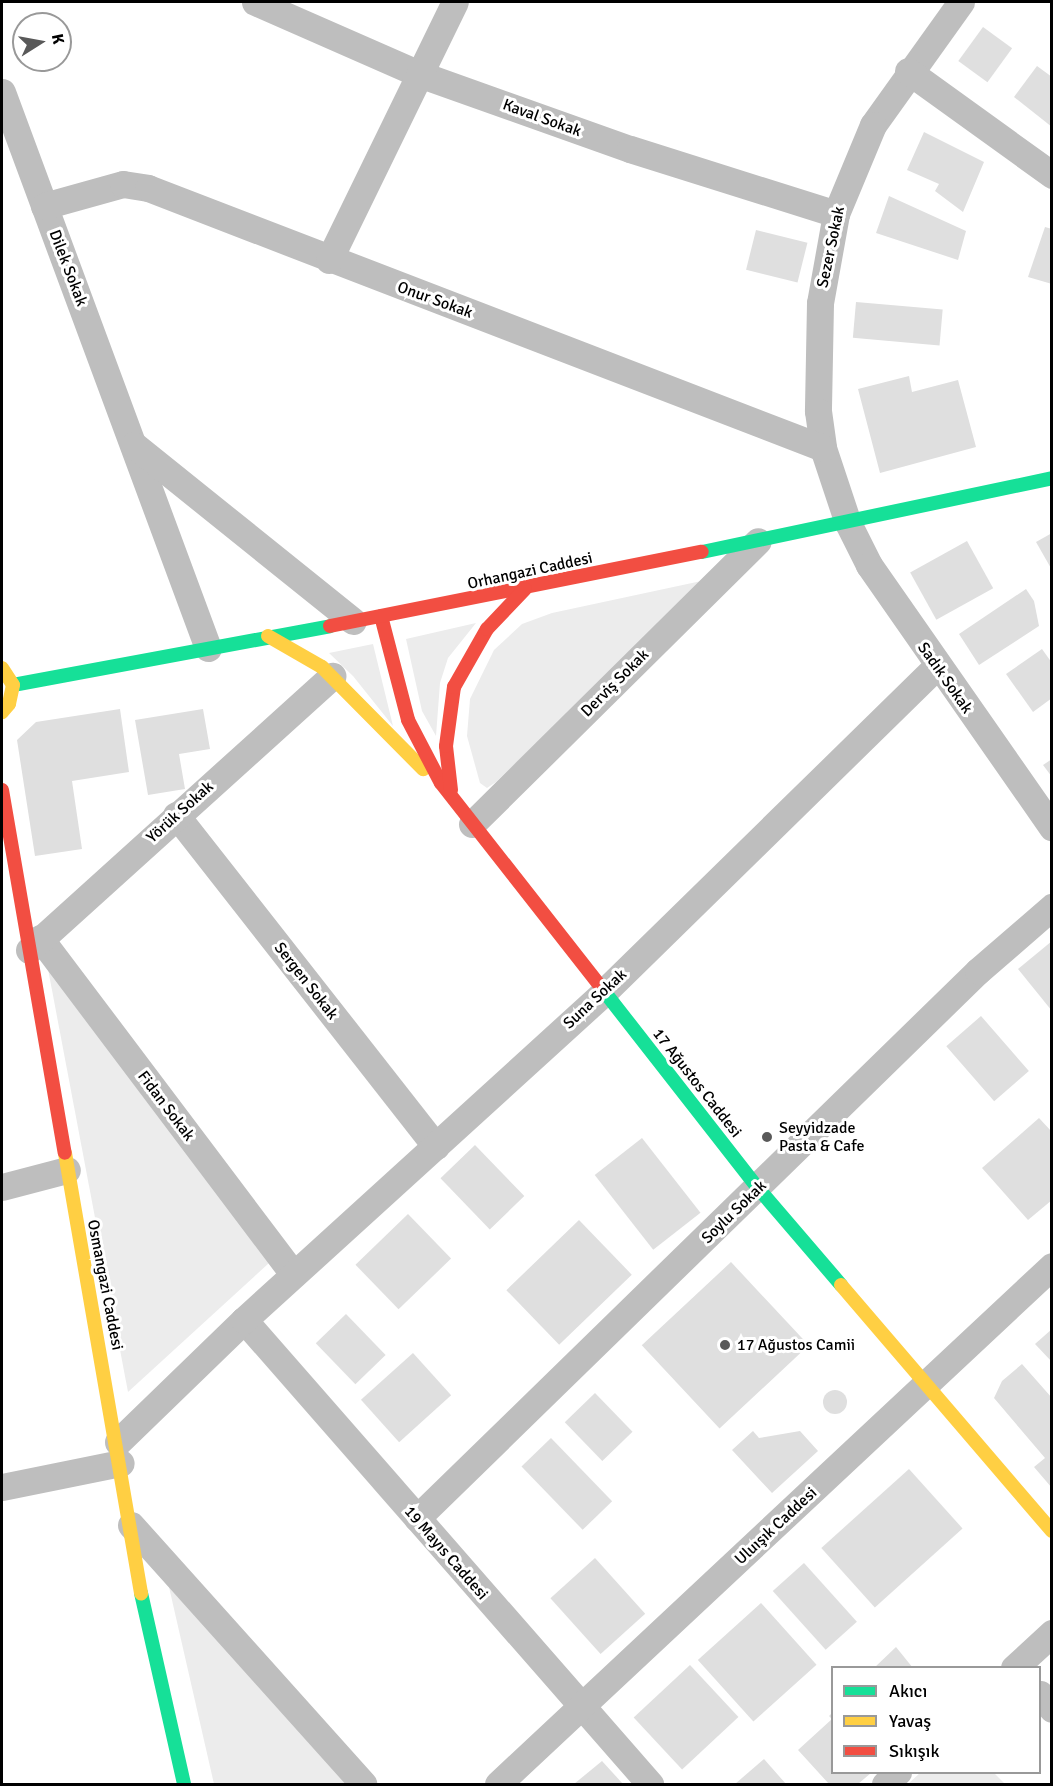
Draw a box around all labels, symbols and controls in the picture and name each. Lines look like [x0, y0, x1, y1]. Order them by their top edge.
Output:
north arrow [12, 12, 72, 72]
text: K [47, 32, 68, 46]
street label: Kaval Sokak [500, 95, 584, 141]
street label: Sezer Sokak [813, 205, 849, 289]
street label: Dilek Sokak [45, 227, 91, 309]
street label: Onur Sokak [395, 278, 475, 322]
street label: Orhangazi Caddesi [466, 548, 594, 594]
street label: Sadık Sokak [913, 639, 977, 717]
street label: Derviş Sokak [577, 645, 653, 721]
street label: Yörük Sokak [143, 777, 217, 847]
street label: Sergen Sokak [270, 939, 342, 1023]
street label: Suna Sokak [559, 965, 631, 1033]
street label: 17 Ağustos Caddesi [649, 1025, 745, 1141]
street label: Fidan Sokak [133, 1067, 199, 1145]
place label: Seyyidzade Pasta & Cafe [779, 1118, 864, 1156]
marker: Seyyidzade Pasta & Cafe [760, 1130, 774, 1144]
street label: Soylu Sokak [698, 1176, 770, 1248]
street label: Osmangazi Caddesi [83, 1218, 127, 1352]
place label: 17 Ağustos Camii [737, 1335, 855, 1355]
marker: 17 Ağustos Camii [718, 1338, 732, 1352]
street label: Uluışık Caddesi [731, 1483, 821, 1569]
street label: 19 Mayıs Caddesi [400, 1502, 492, 1604]
legend [831, 1666, 1041, 1774]
text: Akıcı [889, 1680, 927, 1702]
text: Yavaş [889, 1710, 931, 1732]
text: Sıkışık [889, 1740, 939, 1762]

